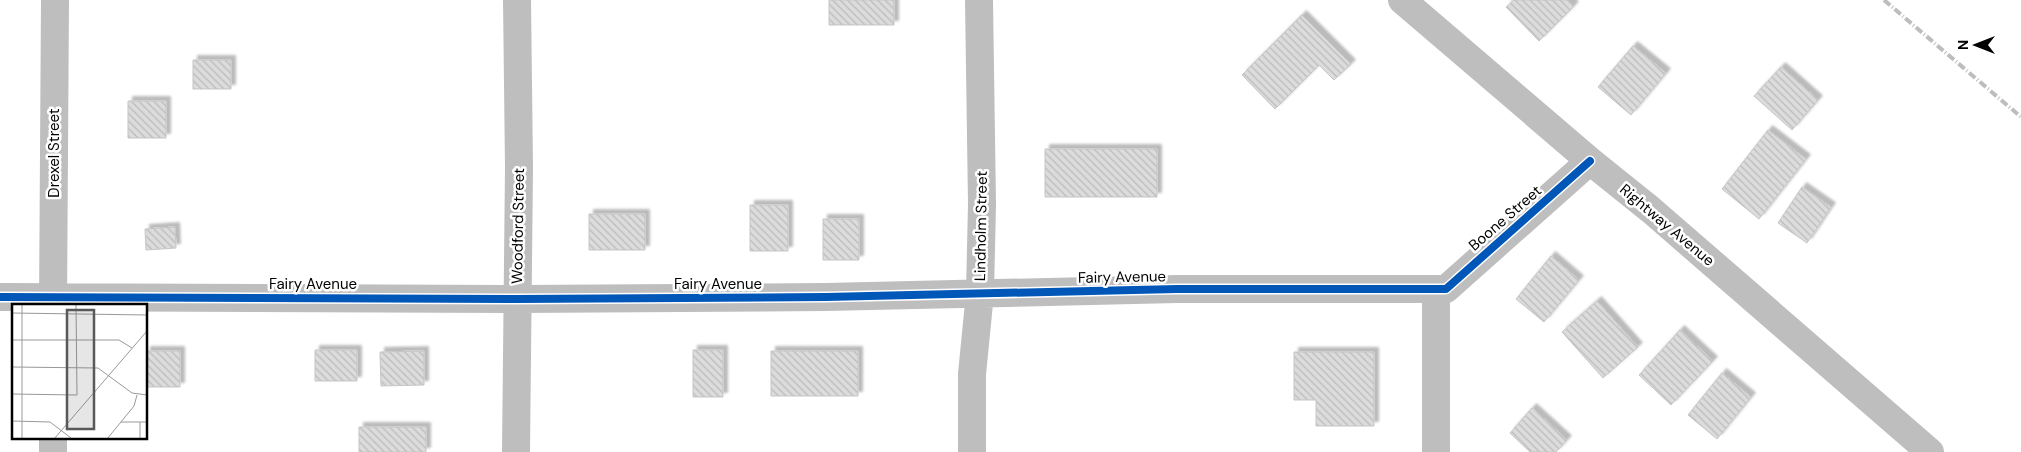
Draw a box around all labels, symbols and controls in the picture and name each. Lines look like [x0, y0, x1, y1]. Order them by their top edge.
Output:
north arrow [1951, 20, 2001, 70]
text: N [1954, 40, 1972, 50]
street label: Drexel Street [44, 108, 64, 198]
street label: Woodford Street [507, 168, 529, 284]
street label: Lindholm Street [970, 171, 992, 281]
street label: Rightway Avenue [1615, 179, 1719, 271]
street label: Boone Street [1464, 181, 1546, 255]
street label: Fairy Avenue [1078, 266, 1166, 288]
street label: Fairy Avenue [269, 274, 357, 294]
street label: Fairy Avenue [674, 274, 762, 294]
inset map [12, 304, 148, 440]

